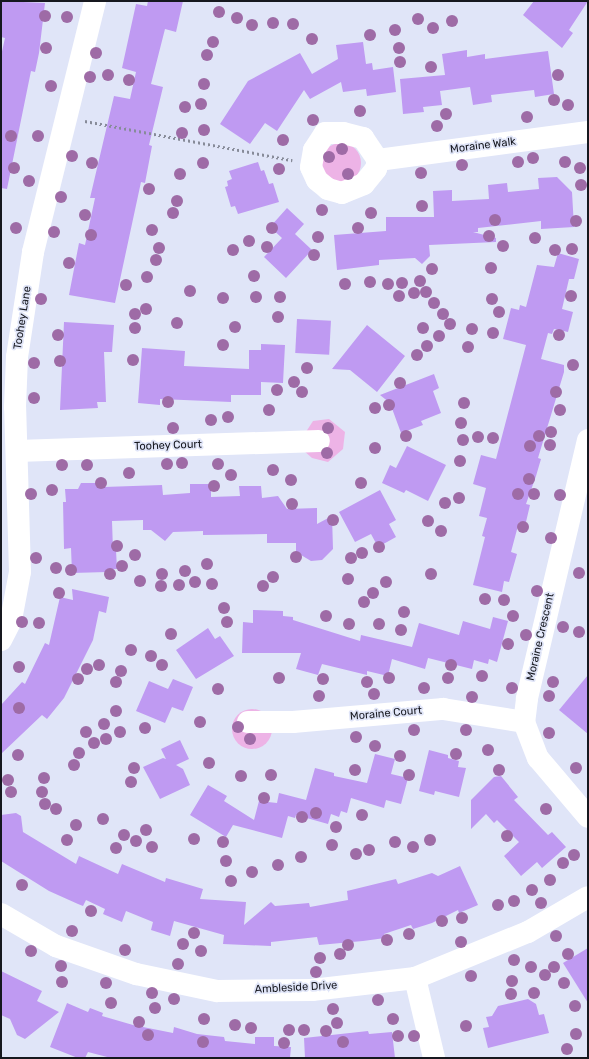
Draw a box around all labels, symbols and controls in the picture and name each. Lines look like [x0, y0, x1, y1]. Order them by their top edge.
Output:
street label: Moraine Walk [449, 135, 517, 157]
street label: Toohey Lane [11, 285, 35, 351]
street label: Toohey Court [134, 438, 202, 454]
street label: Moraine Crescent [524, 592, 558, 682]
street label: Moraine Court [349, 704, 423, 724]
street label: Ambleside Drive [254, 979, 338, 997]

